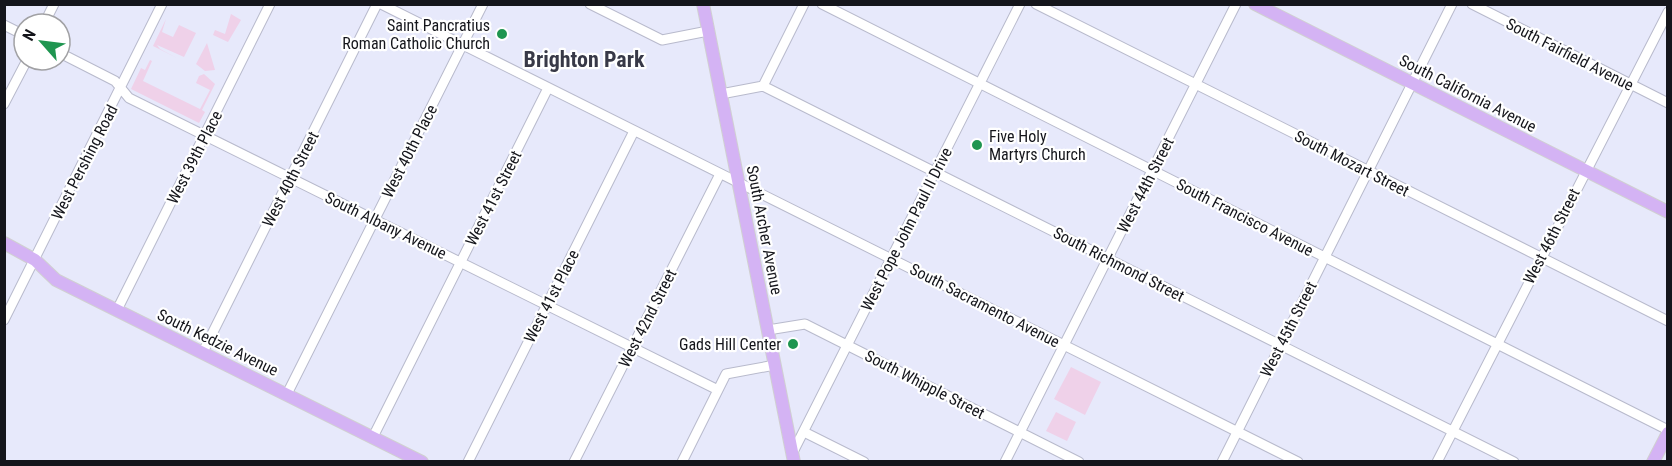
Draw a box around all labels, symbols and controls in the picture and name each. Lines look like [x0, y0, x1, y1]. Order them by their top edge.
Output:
north arrow [12, 12, 72, 72]
street label: South Fairfield Avenue [1503, 14, 1637, 95]
place label: Saint Pancratius Roman Catholic Church [342, 16, 490, 53]
text: N [19, 26, 40, 44]
marker: Saint Pancratius Roman Catholic Church [495, 27, 509, 41]
district label: Brighton Park [524, 47, 645, 72]
street label: South California Avenue [1396, 51, 1539, 136]
street label: West 40th Place [378, 101, 441, 201]
street label: West Pershing Road [47, 102, 122, 223]
street label: West 39th Place [163, 107, 226, 207]
street label: South Mozart Street [1291, 126, 1412, 201]
place label: Five Holy Martyrs Church [989, 127, 1086, 164]
street label: West 40th Street [258, 128, 323, 230]
street label: West 44th Street [1113, 134, 1178, 236]
marker: Five Holy Martyrs Church [970, 138, 984, 152]
street label: West Pope John Paul II Drive [857, 144, 956, 314]
street label: West 41st Street [461, 147, 526, 249]
street label: South Archer Avenue [743, 164, 786, 296]
street label: South Francisco Avenue [1173, 175, 1316, 260]
street label: West 46th Street [1519, 185, 1584, 287]
street label: South Albany Avenue [322, 188, 450, 263]
street label: South Richmond Street [1050, 223, 1188, 306]
street label: West 41st Place [520, 247, 583, 346]
street label: South Sacramento Avenue [907, 259, 1063, 351]
street label: West 42nd Street [615, 266, 681, 371]
street label: West 45th Street [1256, 278, 1321, 380]
street label: South Kedzie Avenue [154, 305, 281, 380]
place label: Gads Hill Center [679, 335, 781, 354]
marker: Gads Hill Center [786, 337, 800, 351]
street label: South Whipple Street [862, 346, 988, 423]

